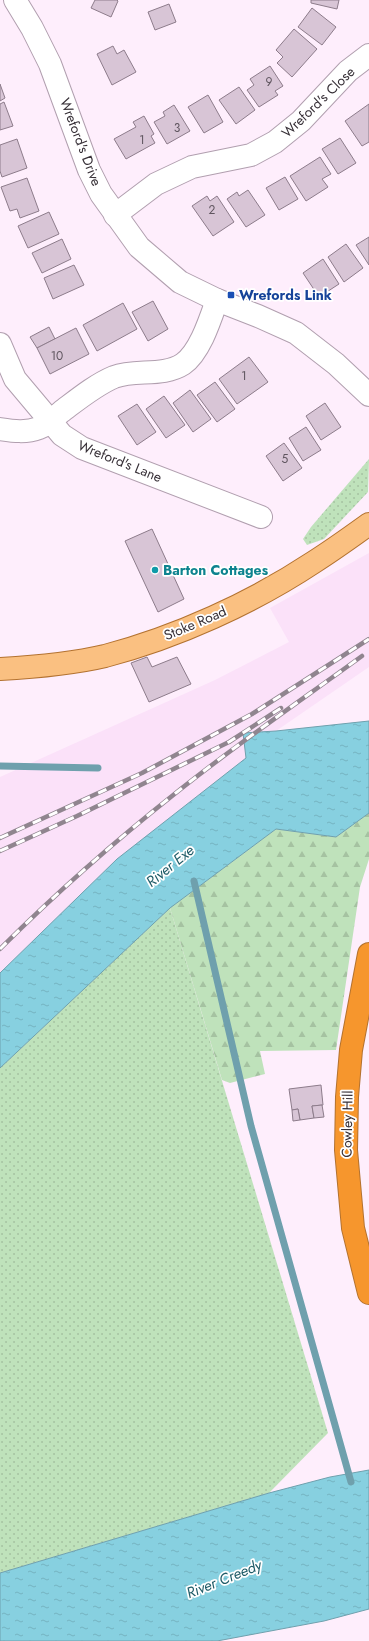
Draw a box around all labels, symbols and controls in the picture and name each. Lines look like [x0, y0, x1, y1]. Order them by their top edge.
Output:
street label: Wreford's Close [277, 62, 359, 142]
house number: 9 [266, 73, 273, 91]
street label: Wreford's Drive [55, 95, 107, 189]
house number: 3 [174, 119, 181, 137]
house number: 1 [139, 131, 145, 149]
house number: 2 [209, 201, 216, 219]
place label: Wrefords Link [239, 285, 332, 305]
marker: Wrefords Link [226, 290, 236, 300]
house number: 10 [51, 347, 63, 365]
house number: 1 [241, 367, 247, 385]
street label: Wreford's Lane [75, 435, 165, 487]
house number: 5 [282, 450, 289, 468]
place label: Barton Cottages [163, 560, 269, 580]
marker: Barton Cottages [150, 565, 160, 575]
street label: Stoke Road [161, 601, 229, 645]
water label: River Exe [141, 839, 199, 892]
street label: Cowley Hill [336, 1090, 358, 1158]
water label: River Creedy [183, 1553, 266, 1604]

